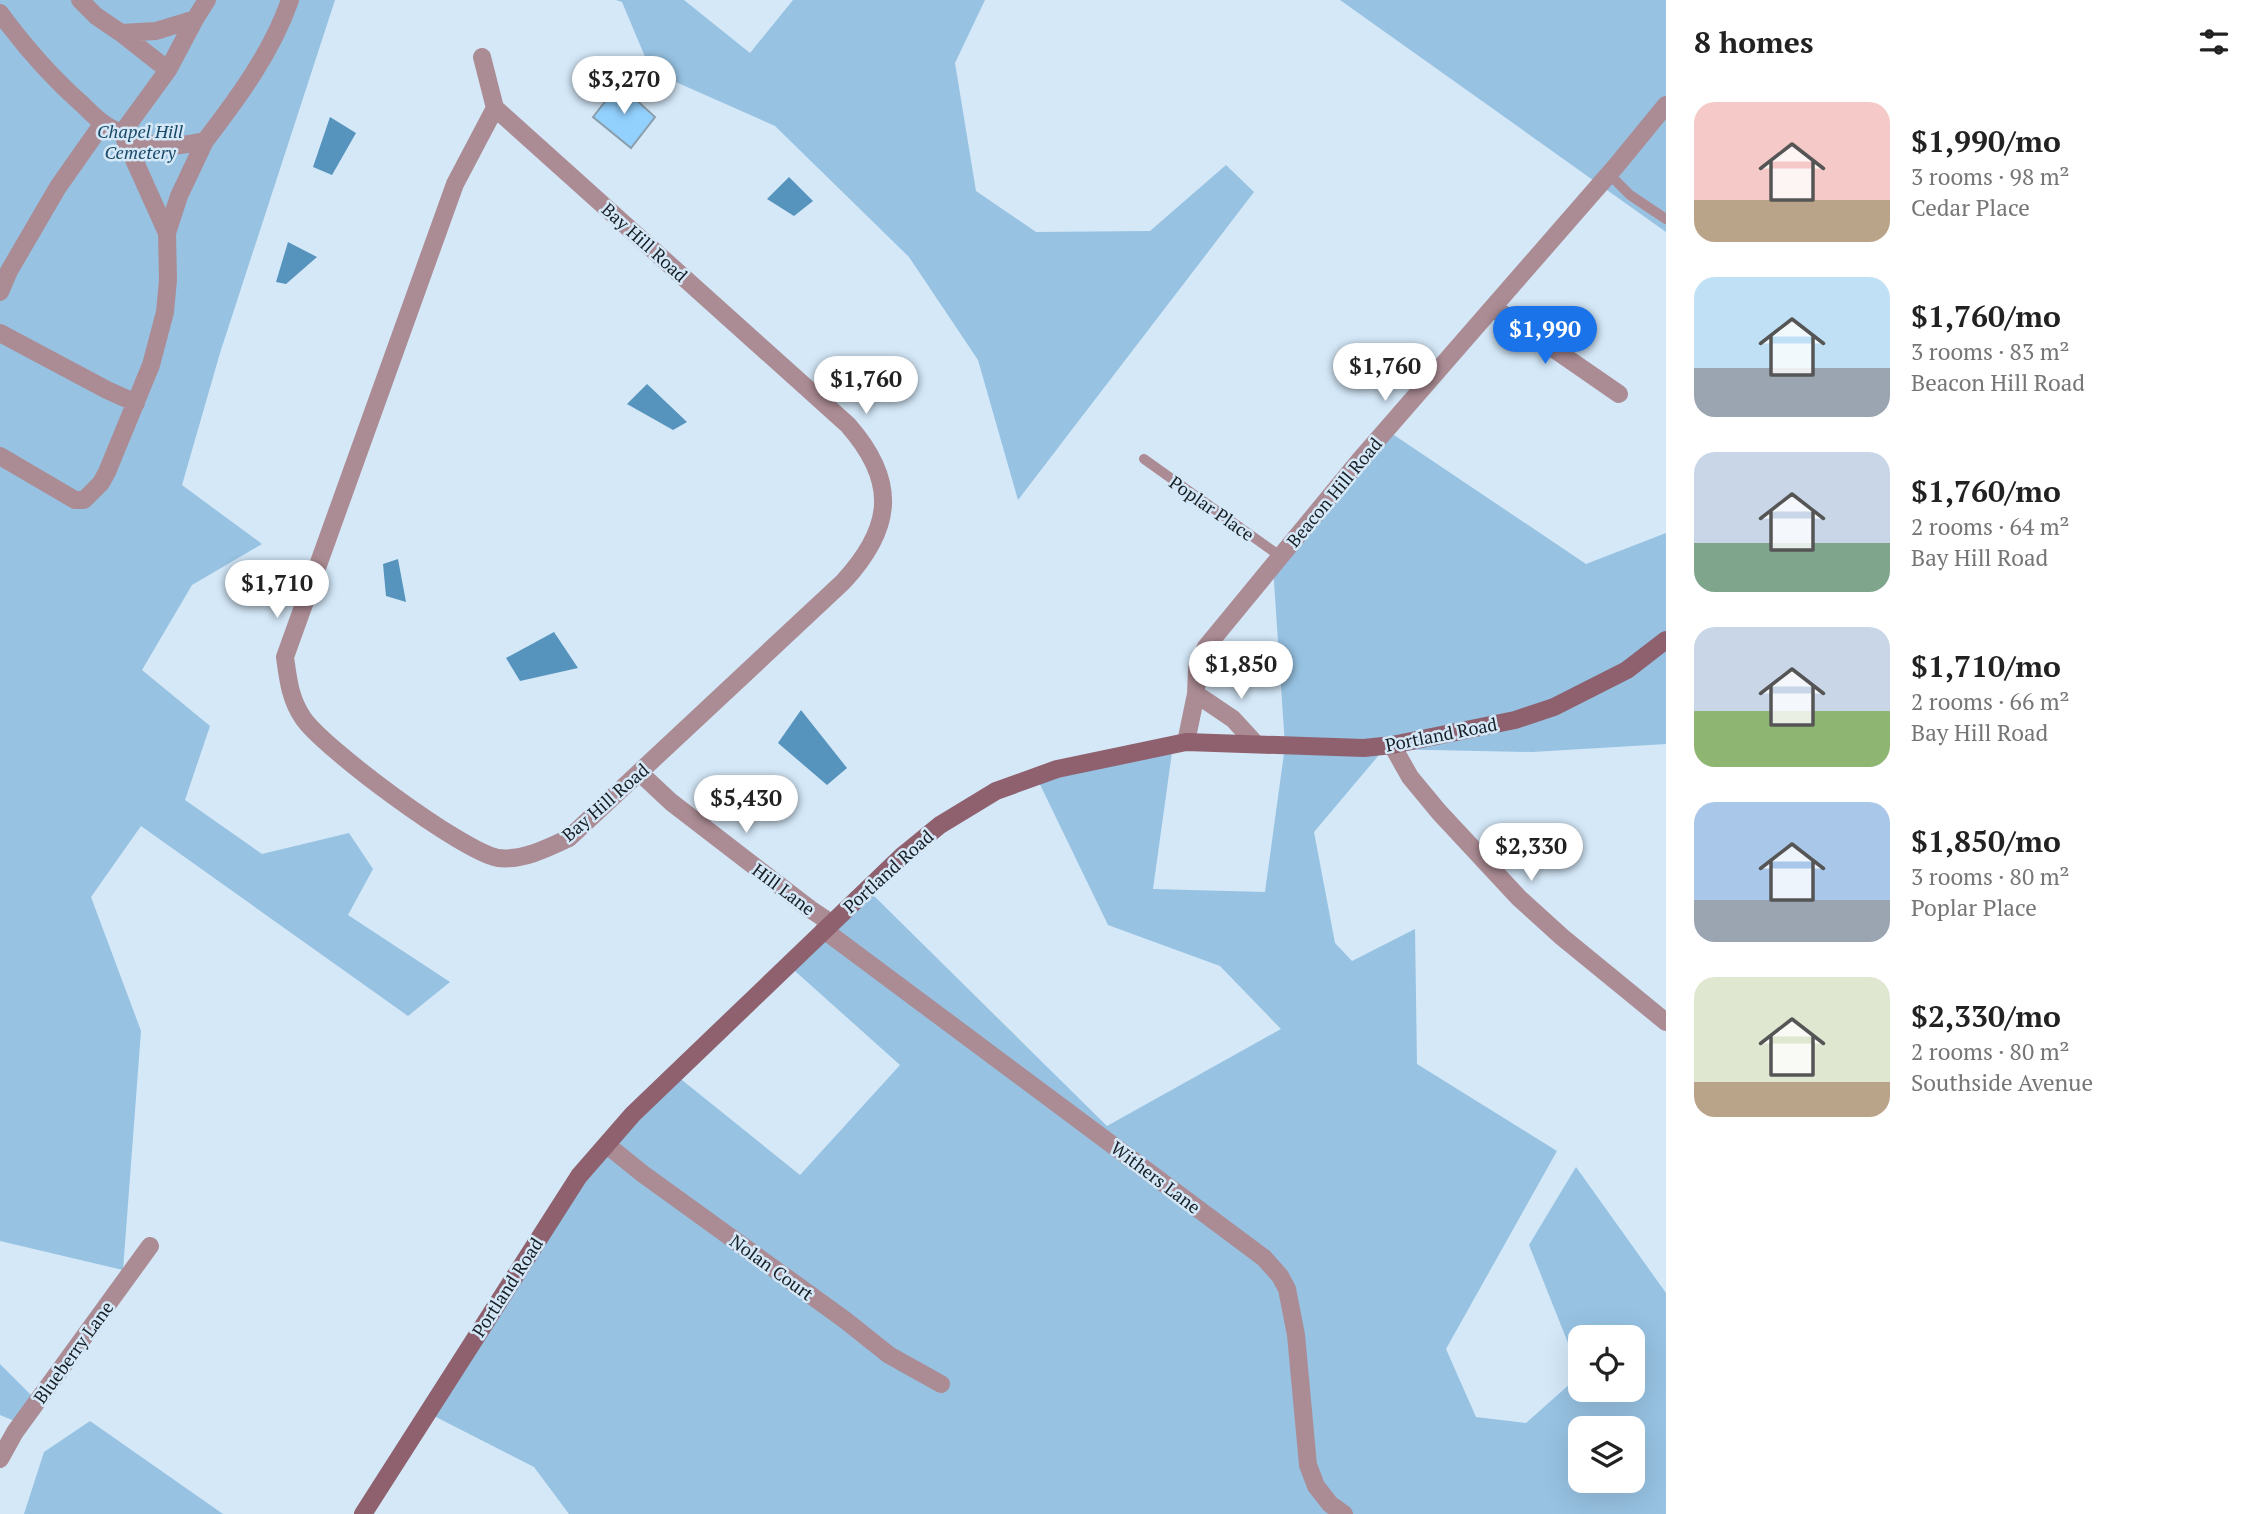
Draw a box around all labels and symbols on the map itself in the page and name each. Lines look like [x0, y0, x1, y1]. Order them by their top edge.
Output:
pin: $3,270 [567, 57, 681, 116]
park label: Chapel Hill Cemetery [97, 119, 183, 164]
street label: Bay Hill Road [597, 197, 693, 287]
pin: $1,990 [1488, 306, 1602, 366]
pin: $1,760 [1328, 344, 1442, 403]
pin: $1,760 [809, 356, 923, 416]
street label: Beacon Hill Road [1281, 432, 1387, 552]
street label: Poplar Place [1165, 470, 1259, 546]
pin: $1,710 [220, 560, 334, 620]
pin: $1,850 [1184, 642, 1298, 701]
street label: Portland Road [1383, 711, 1499, 757]
street label: Bay Hill Road [557, 758, 653, 846]
pin: $5,430 [689, 776, 803, 835]
street label: Portland Road [838, 824, 938, 918]
pin: $2,330 [1474, 824, 1588, 883]
street label: Hill Lane [748, 858, 820, 920]
street label: Withers Lane [1106, 1135, 1206, 1219]
street label: Nolan Court [725, 1229, 819, 1306]
street label: Portland Road [466, 1233, 548, 1341]
street label: Blueberry Lane [28, 1296, 118, 1408]

